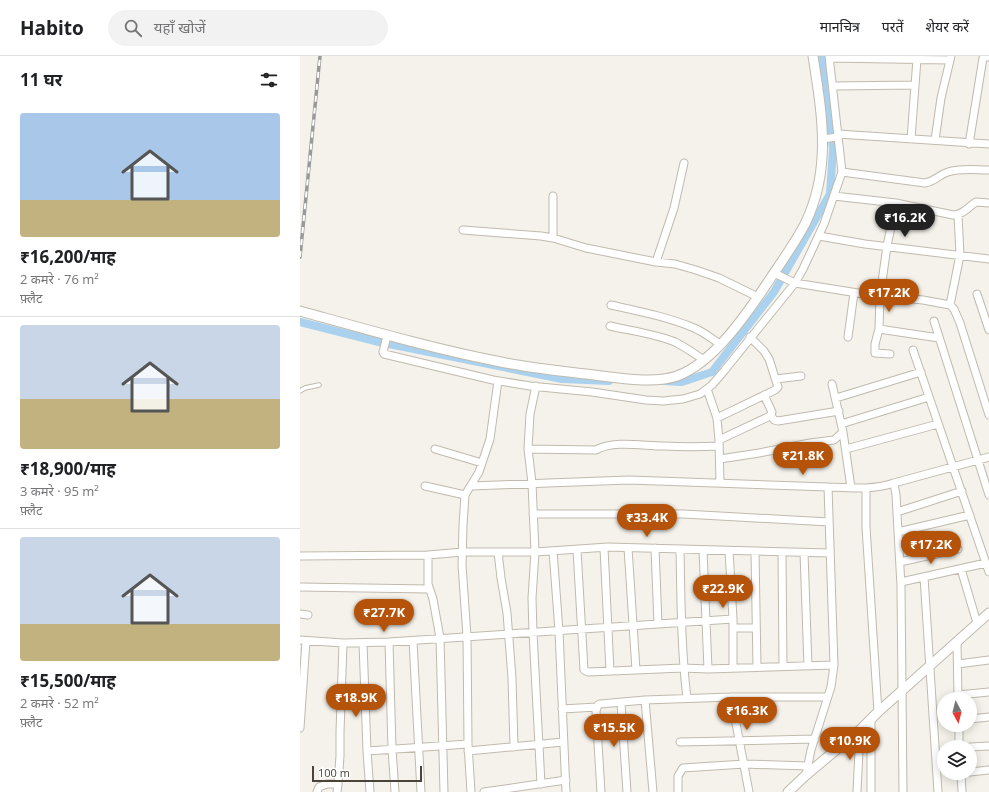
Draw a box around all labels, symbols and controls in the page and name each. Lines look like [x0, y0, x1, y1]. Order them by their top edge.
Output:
search box [108, 10, 388, 46]
text: Habito [20, 15, 84, 41]
icon: search [122, 17, 144, 39]
text: यहाँ खोजें [154, 17, 206, 37]
text: मानचित्र [820, 17, 860, 36]
text: परतें [882, 17, 904, 36]
text: शेयर करें [926, 17, 969, 36]
text: 11 घर [20, 68, 62, 91]
icon: filters [258, 69, 280, 91]
icon: home [114, 139, 186, 211]
pin: ₹16.2K [872, 204, 938, 238]
text: ₹16.2K [884, 208, 926, 226]
text: ₹16,200/माह [20, 245, 116, 268]
text: 2 कमरे · 76 m² [20, 270, 99, 288]
pin: ₹17.2K [856, 279, 922, 313]
text: ₹17.2K [868, 283, 910, 301]
text: फ़्लैट [20, 289, 43, 307]
icon: home [114, 351, 186, 423]
pin: ₹21.8K [770, 442, 836, 476]
text: ₹21.8K [782, 446, 824, 464]
text: ₹18,900/माह [20, 457, 116, 480]
text: 3 कमरे · 95 m² [20, 482, 99, 500]
text: फ़्लैट [20, 501, 43, 519]
pin: ₹33.4K [614, 504, 680, 538]
text: ₹33.4K [626, 508, 668, 526]
pin: ₹17.2K [898, 531, 964, 565]
text: ₹17.2K [910, 535, 952, 553]
icon: home [114, 563, 186, 635]
pin: ₹22.9K [690, 575, 756, 609]
text: ₹22.9K [702, 579, 744, 597]
pin: ₹27.7K [351, 599, 417, 633]
text: ₹27.7K [363, 603, 405, 621]
text: ₹15,500/माह [20, 669, 116, 692]
pin: ₹18.9K [323, 684, 389, 718]
text: ₹18.9K [335, 688, 377, 706]
north arrow [937, 692, 977, 732]
map controls [937, 692, 977, 780]
text: 2 कमरे · 52 m² [20, 694, 99, 712]
pin: ₹16.3K [714, 697, 780, 731]
text: ₹16.3K [726, 701, 768, 719]
text: फ़्लैट [20, 713, 43, 731]
pin: ₹15.5K [581, 714, 647, 748]
text: ₹15.5K [593, 718, 635, 736]
pin: ₹10.9K [817, 727, 883, 761]
text: ₹10.9K [829, 731, 871, 749]
button: layers [937, 740, 977, 780]
scale bar [312, 764, 422, 783]
text: 100 m [318, 765, 350, 780]

